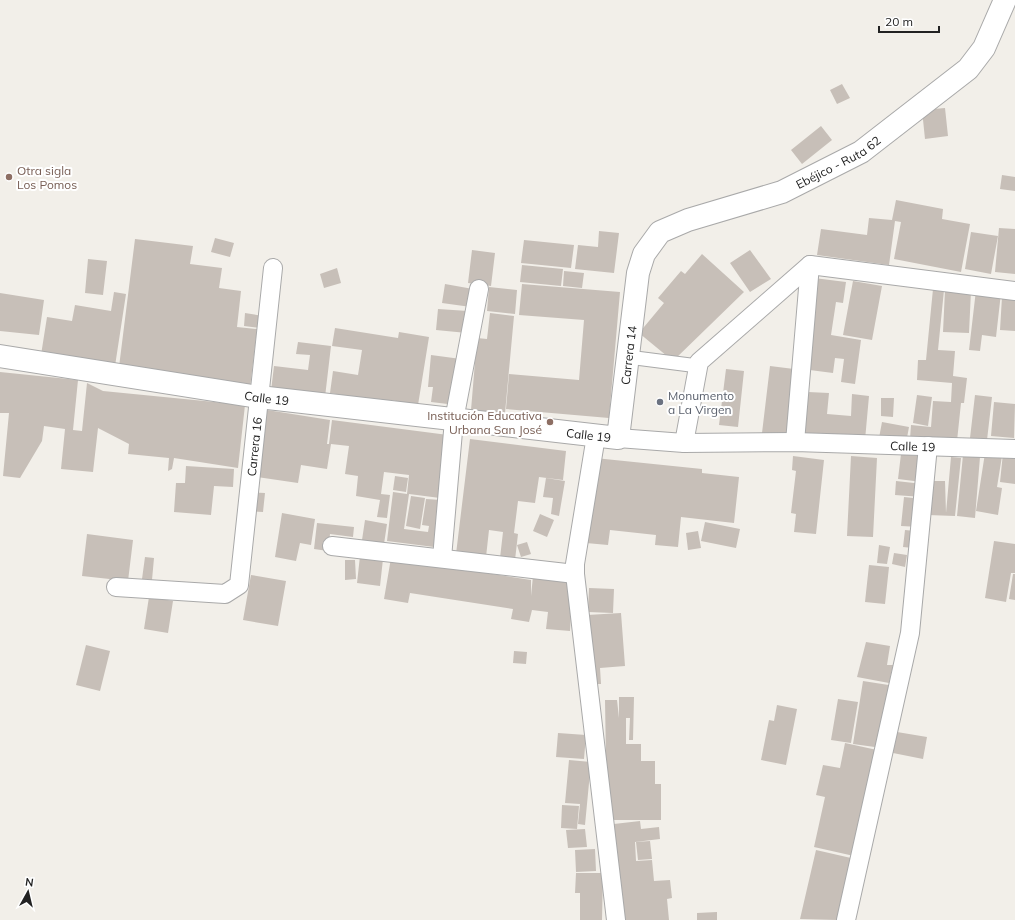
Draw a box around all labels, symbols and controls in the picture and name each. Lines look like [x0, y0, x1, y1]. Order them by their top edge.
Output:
scale bar [879, 8, 939, 34]
text: 20 m [885, 14, 913, 29]
street label: Ebéjico - Ruta 62 [793, 132, 883, 191]
place label: Otra sigla Los Pomos [17, 163, 77, 192]
marker: Otra sigla Los Pomos [4, 172, 14, 182]
street label: Carrera 14 [617, 325, 639, 386]
street label: Calle 19 [243, 387, 290, 408]
place label: Monumento a La Virgen [668, 388, 734, 417]
marker: Monumento a La Virgen [655, 397, 665, 407]
place label: Institución Educativa Urbana San José [427, 408, 542, 437]
street label: Carrera 16 [243, 416, 264, 477]
marker: Institución Educativa Urbana San José [545, 417, 555, 427]
street label: Calle 19 [565, 425, 612, 445]
street label: Calle 19 [890, 438, 935, 454]
north arrow [8, 872, 48, 912]
text: N [24, 875, 34, 890]

